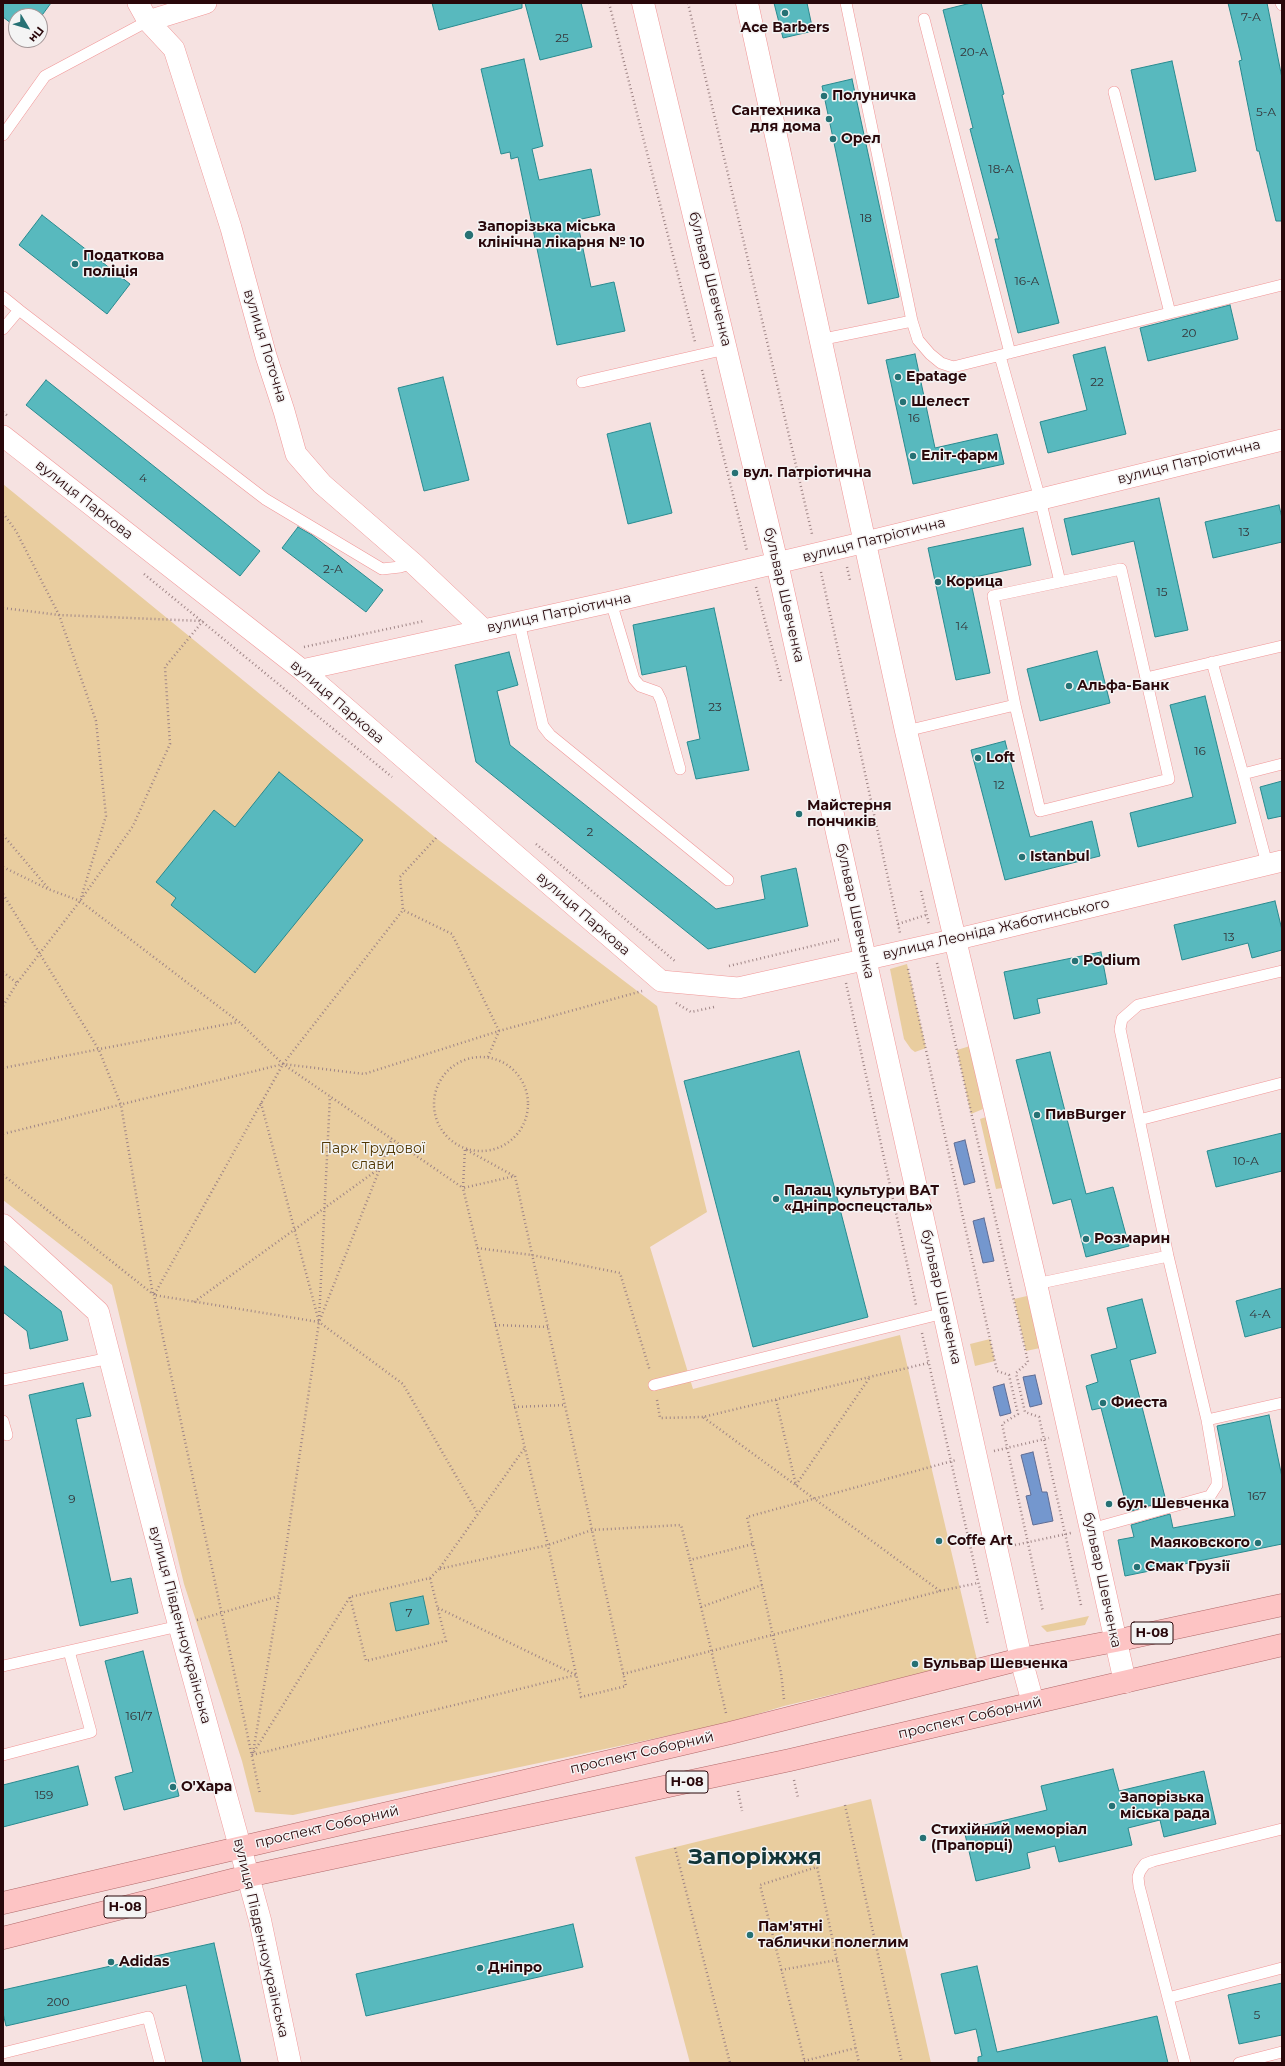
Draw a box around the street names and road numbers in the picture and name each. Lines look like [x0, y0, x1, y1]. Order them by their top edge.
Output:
street label: бульвар Шевченка [685, 210, 735, 348]
street label: вулиця Поточна [240, 287, 290, 405]
street label: вулиця Патріотична [1116, 436, 1262, 488]
street label: вулиця Паркова [32, 457, 136, 543]
street label: вулиця Патріотична [801, 514, 947, 566]
street label: бульвар Шевченка [760, 526, 808, 664]
street label: вулиця Патріотична [485, 590, 633, 636]
street label: вулиця Паркова [287, 657, 387, 747]
street label: бульвар Шевченка [832, 842, 878, 980]
street label: вулиця Паркова [533, 869, 633, 959]
street label: вулиця Леоніда Жаботинського [881, 895, 1111, 963]
street label: бульвар Шевченка [917, 1228, 965, 1366]
street label: бульвар Шевченка [1079, 1511, 1125, 1649]
street label: вулиця Південноукраїнська [145, 1524, 215, 1726]
road number: Н-08 [1131, 1622, 1173, 1644]
street label: проспект Соборний [896, 1693, 1044, 1743]
street label: проспект Соборний [568, 1728, 716, 1778]
road number: Н-08 [666, 1771, 708, 1793]
street label: проспект Соборний [253, 1802, 401, 1852]
street label: вулиця Південноукраїнська [230, 1837, 292, 2039]
road number: Н-08 [104, 1896, 146, 1918]

